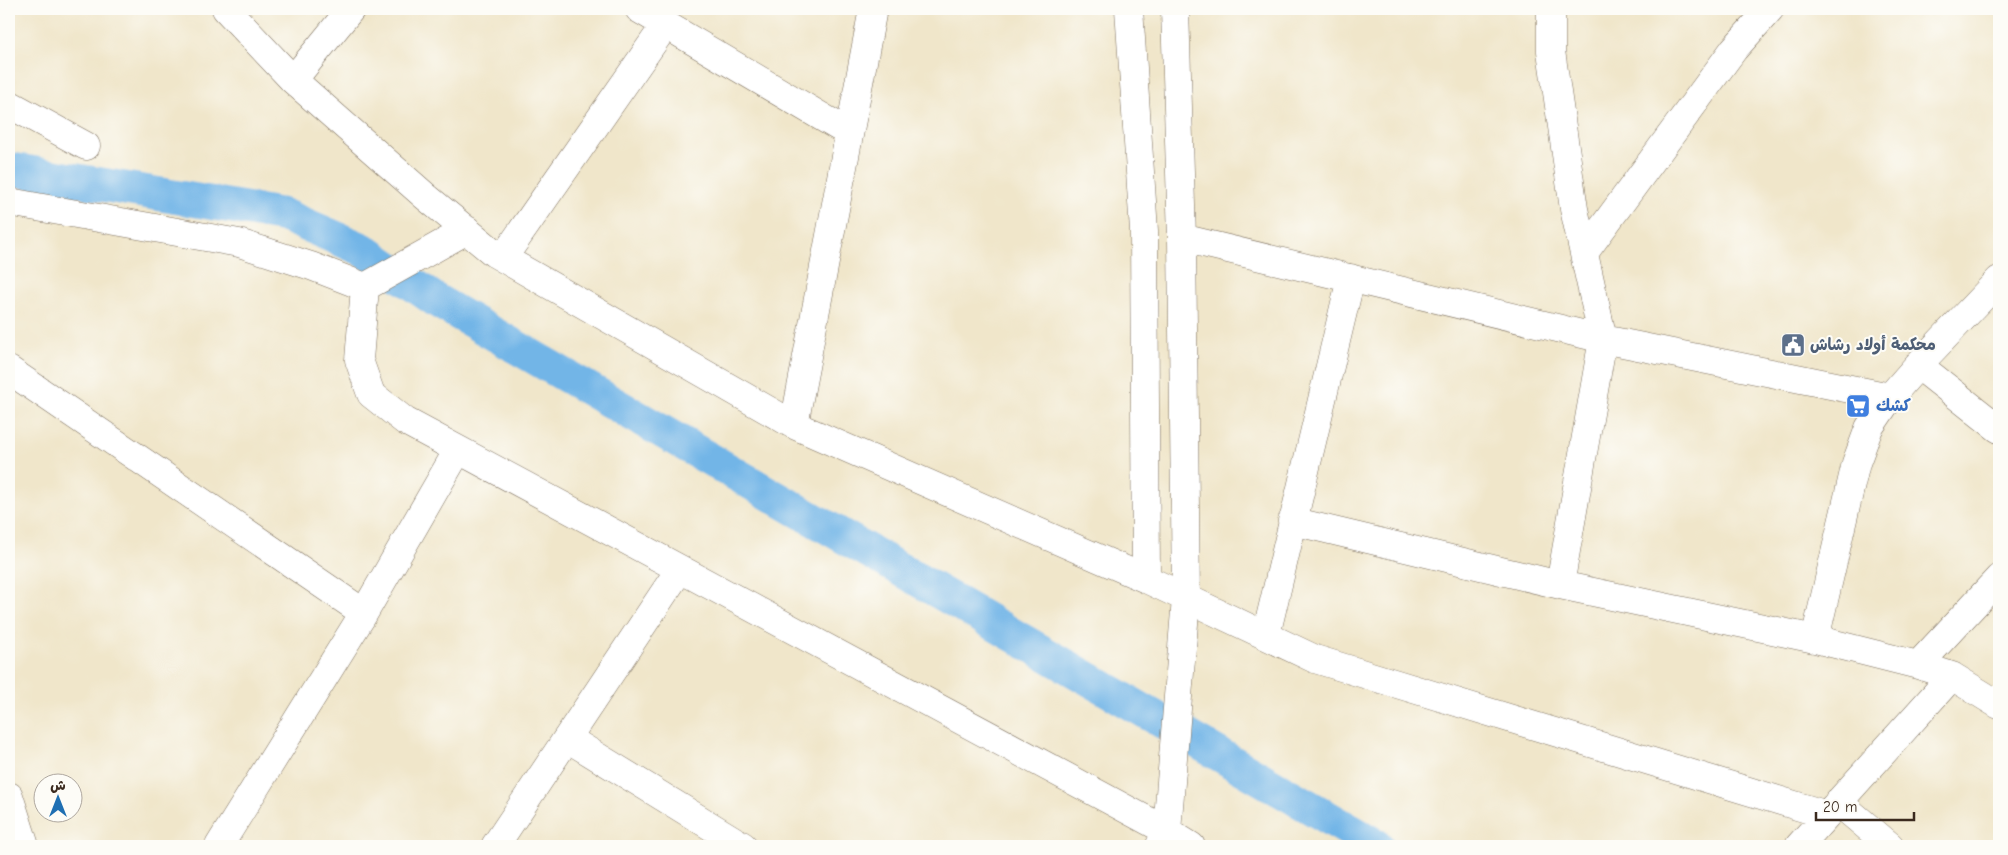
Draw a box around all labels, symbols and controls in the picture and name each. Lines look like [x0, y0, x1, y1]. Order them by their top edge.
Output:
public building icon: محكمة أولاد رشاش [1780, 332, 1806, 358]
place label: محكمة أولاد رشاش [1810, 334, 1936, 355]
supermarket icon: كشك [1845, 393, 1871, 419]
place label: كشك [1876, 397, 1911, 415]
north arrow [32, 772, 82, 822]
text: ش [50, 777, 66, 794]
scale bar [1816, 790, 1913, 822]
text: 20 m [1823, 798, 1857, 816]

